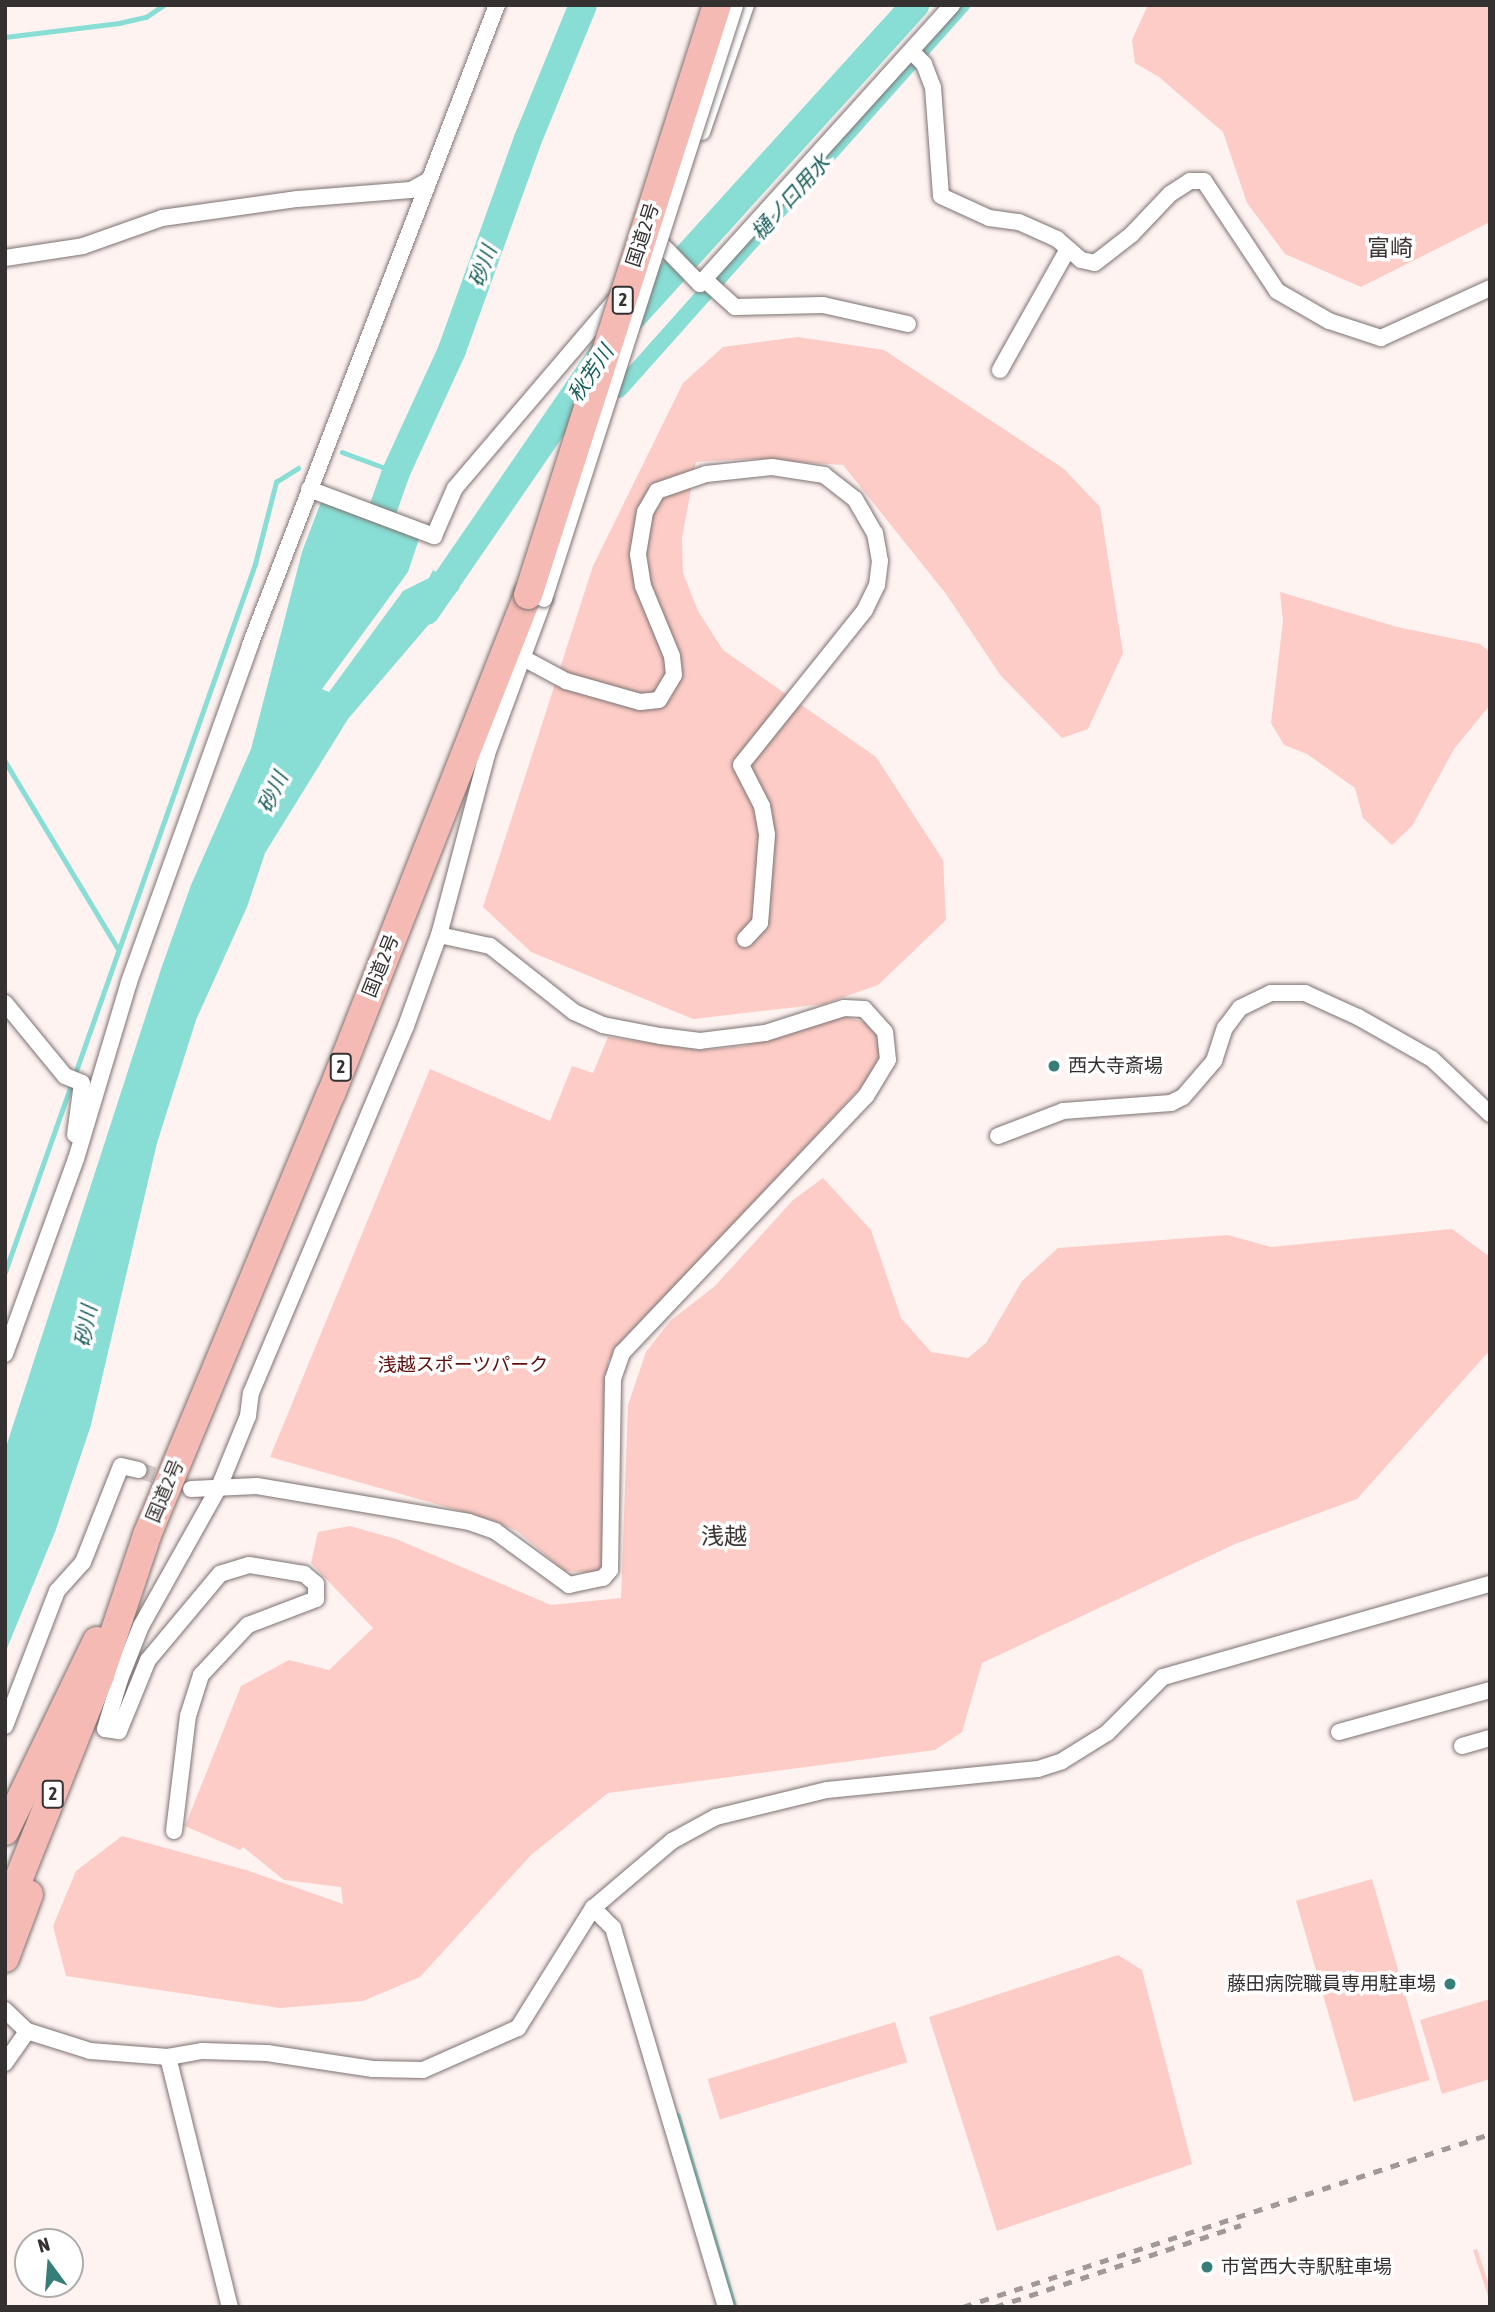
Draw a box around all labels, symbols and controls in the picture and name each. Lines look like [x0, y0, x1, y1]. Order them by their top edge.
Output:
water label: 樋ノ口用水 [746, 150, 834, 244]
street label: 国道2号 [622, 200, 664, 270]
district label: 富崎 [1367, 234, 1413, 262]
water label: 砂川 [463, 242, 501, 290]
road number: 2 [611, 286, 635, 314]
water label: 秋芳川 [562, 340, 618, 406]
water label: 砂川 [252, 768, 292, 816]
street label: 国道2号 [358, 931, 404, 1001]
road number: 2 [329, 1052, 353, 1082]
place label: 西大寺斎場 [1068, 1055, 1163, 1077]
marker: 西大寺斎場 [1046, 1058, 1062, 1074]
water label: 砂川 [69, 1303, 101, 1349]
park label: 浅越スポーツパーク [378, 1354, 548, 1376]
street label: 国道2号 [142, 1456, 188, 1526]
district label: 浅越 [701, 1522, 747, 1550]
road number: 2 [41, 1779, 65, 1808]
place label: 藤田病院職員専用駐車場 [1227, 1973, 1436, 1995]
marker: 藤田病院職員専用駐車場 [1442, 1976, 1458, 1992]
north arrow [14, 2228, 84, 2298]
text: N [35, 2233, 52, 2257]
place label: 市営西大寺駅駐車場 [1221, 2256, 1392, 2278]
marker: 市営西大寺駅駐車場 [1199, 2259, 1215, 2275]

